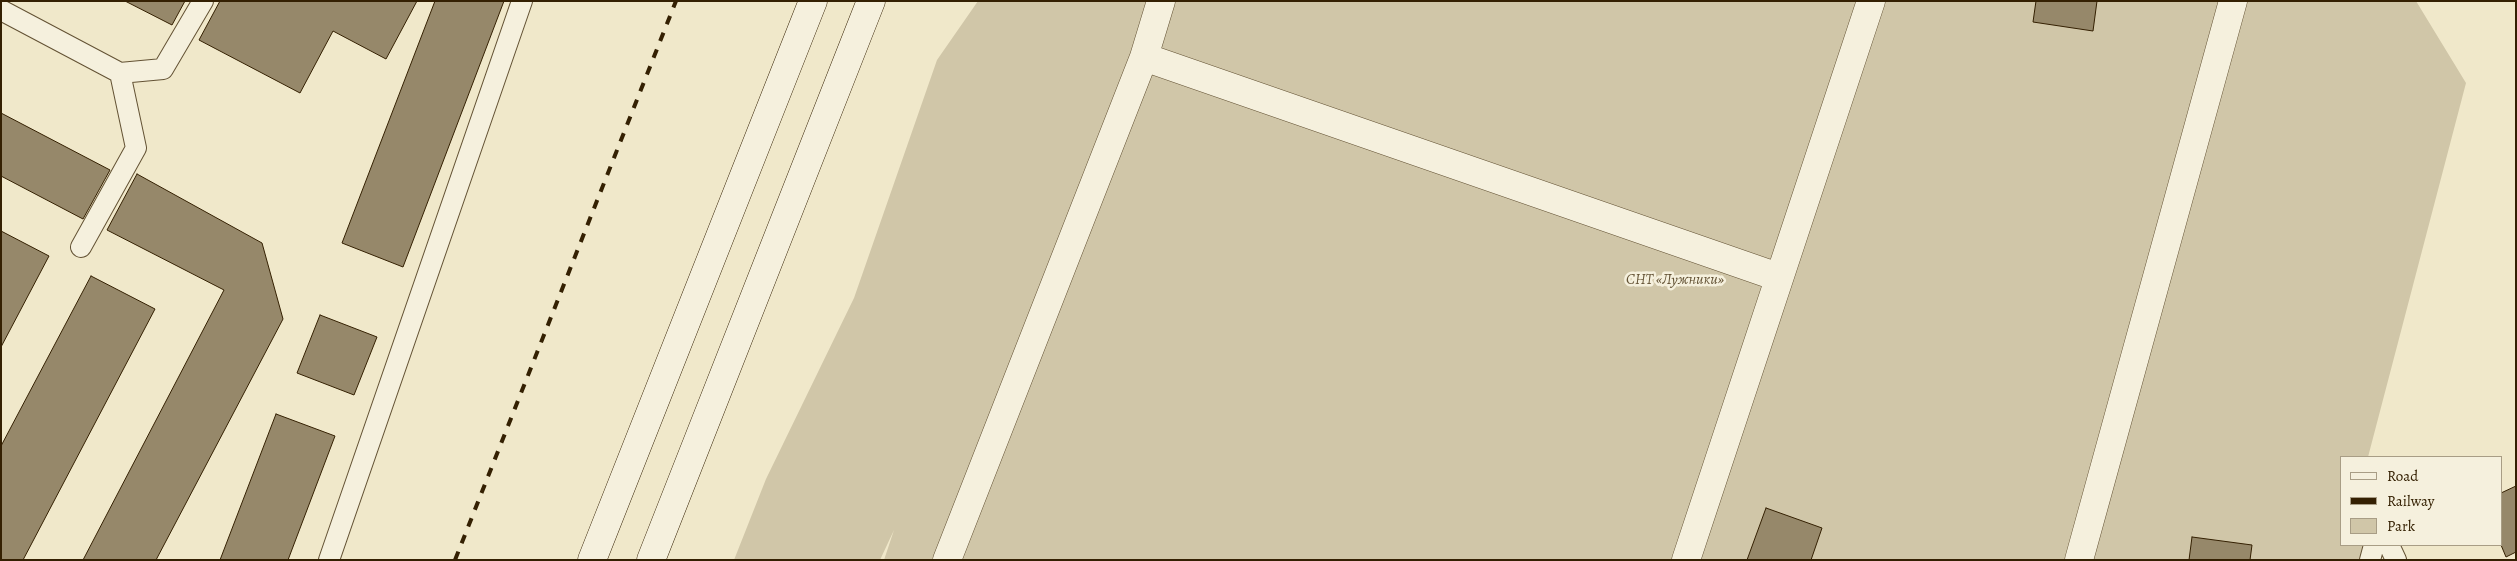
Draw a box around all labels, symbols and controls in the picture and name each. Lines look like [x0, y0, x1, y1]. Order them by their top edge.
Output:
park label: СНТ «Лужники» [1626, 271, 1724, 289]
legend [2340, 456, 2502, 546]
text: Road [2387, 466, 2418, 486]
text: Railway [2387, 491, 2434, 511]
text: Park [2387, 516, 2415, 536]

